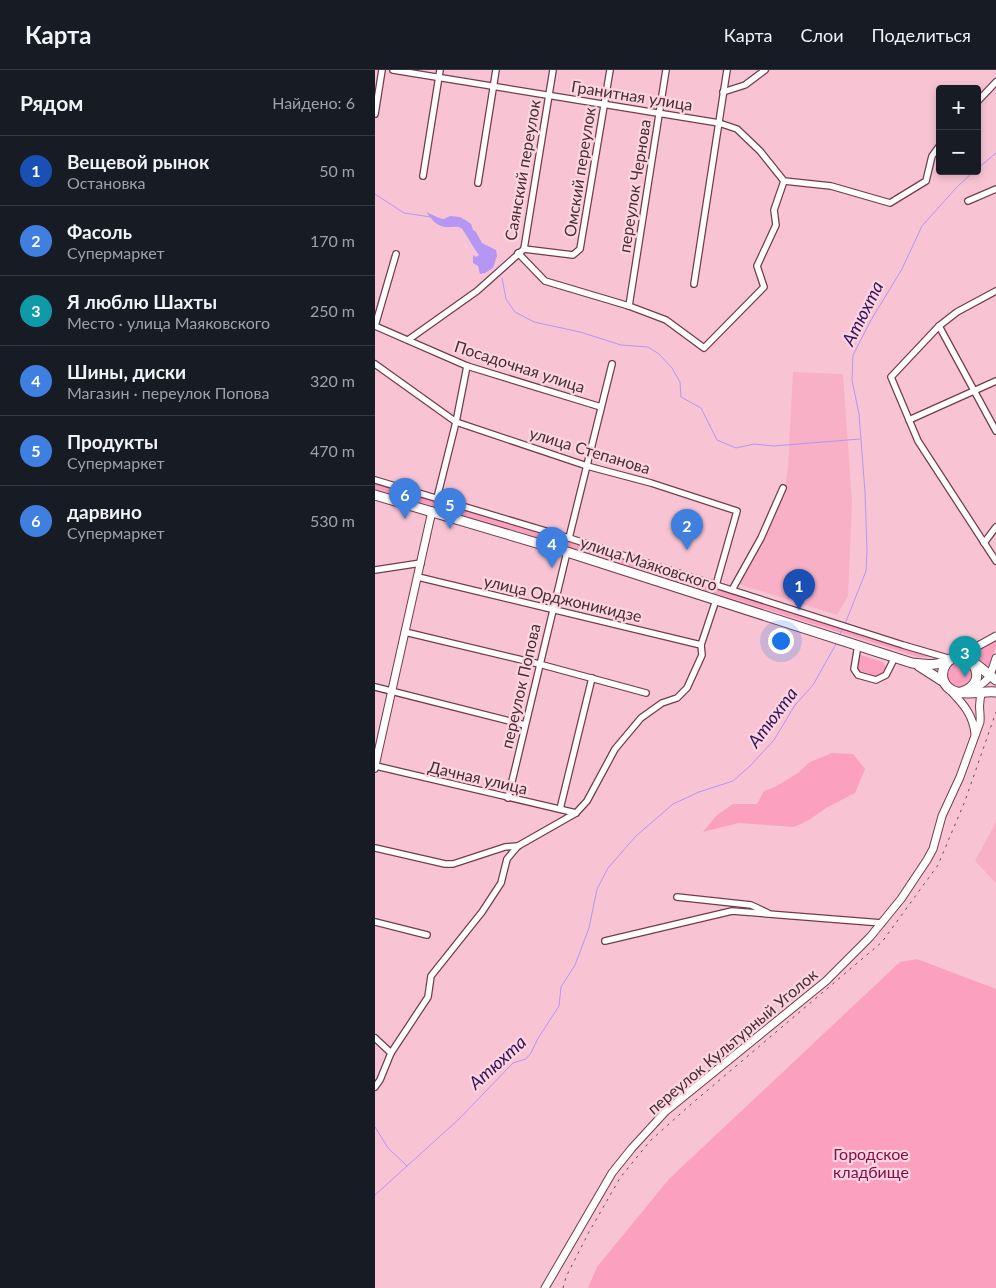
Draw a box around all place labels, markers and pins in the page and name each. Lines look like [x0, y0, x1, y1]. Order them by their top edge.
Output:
pin: 6 [389, 478, 421, 519]
pin: 5 [434, 488, 466, 529]
pin: 2 [671, 509, 703, 550]
pin: 4 [536, 527, 568, 568]
pin: 1 [783, 569, 815, 610]
pin: 3 [949, 636, 981, 677]

